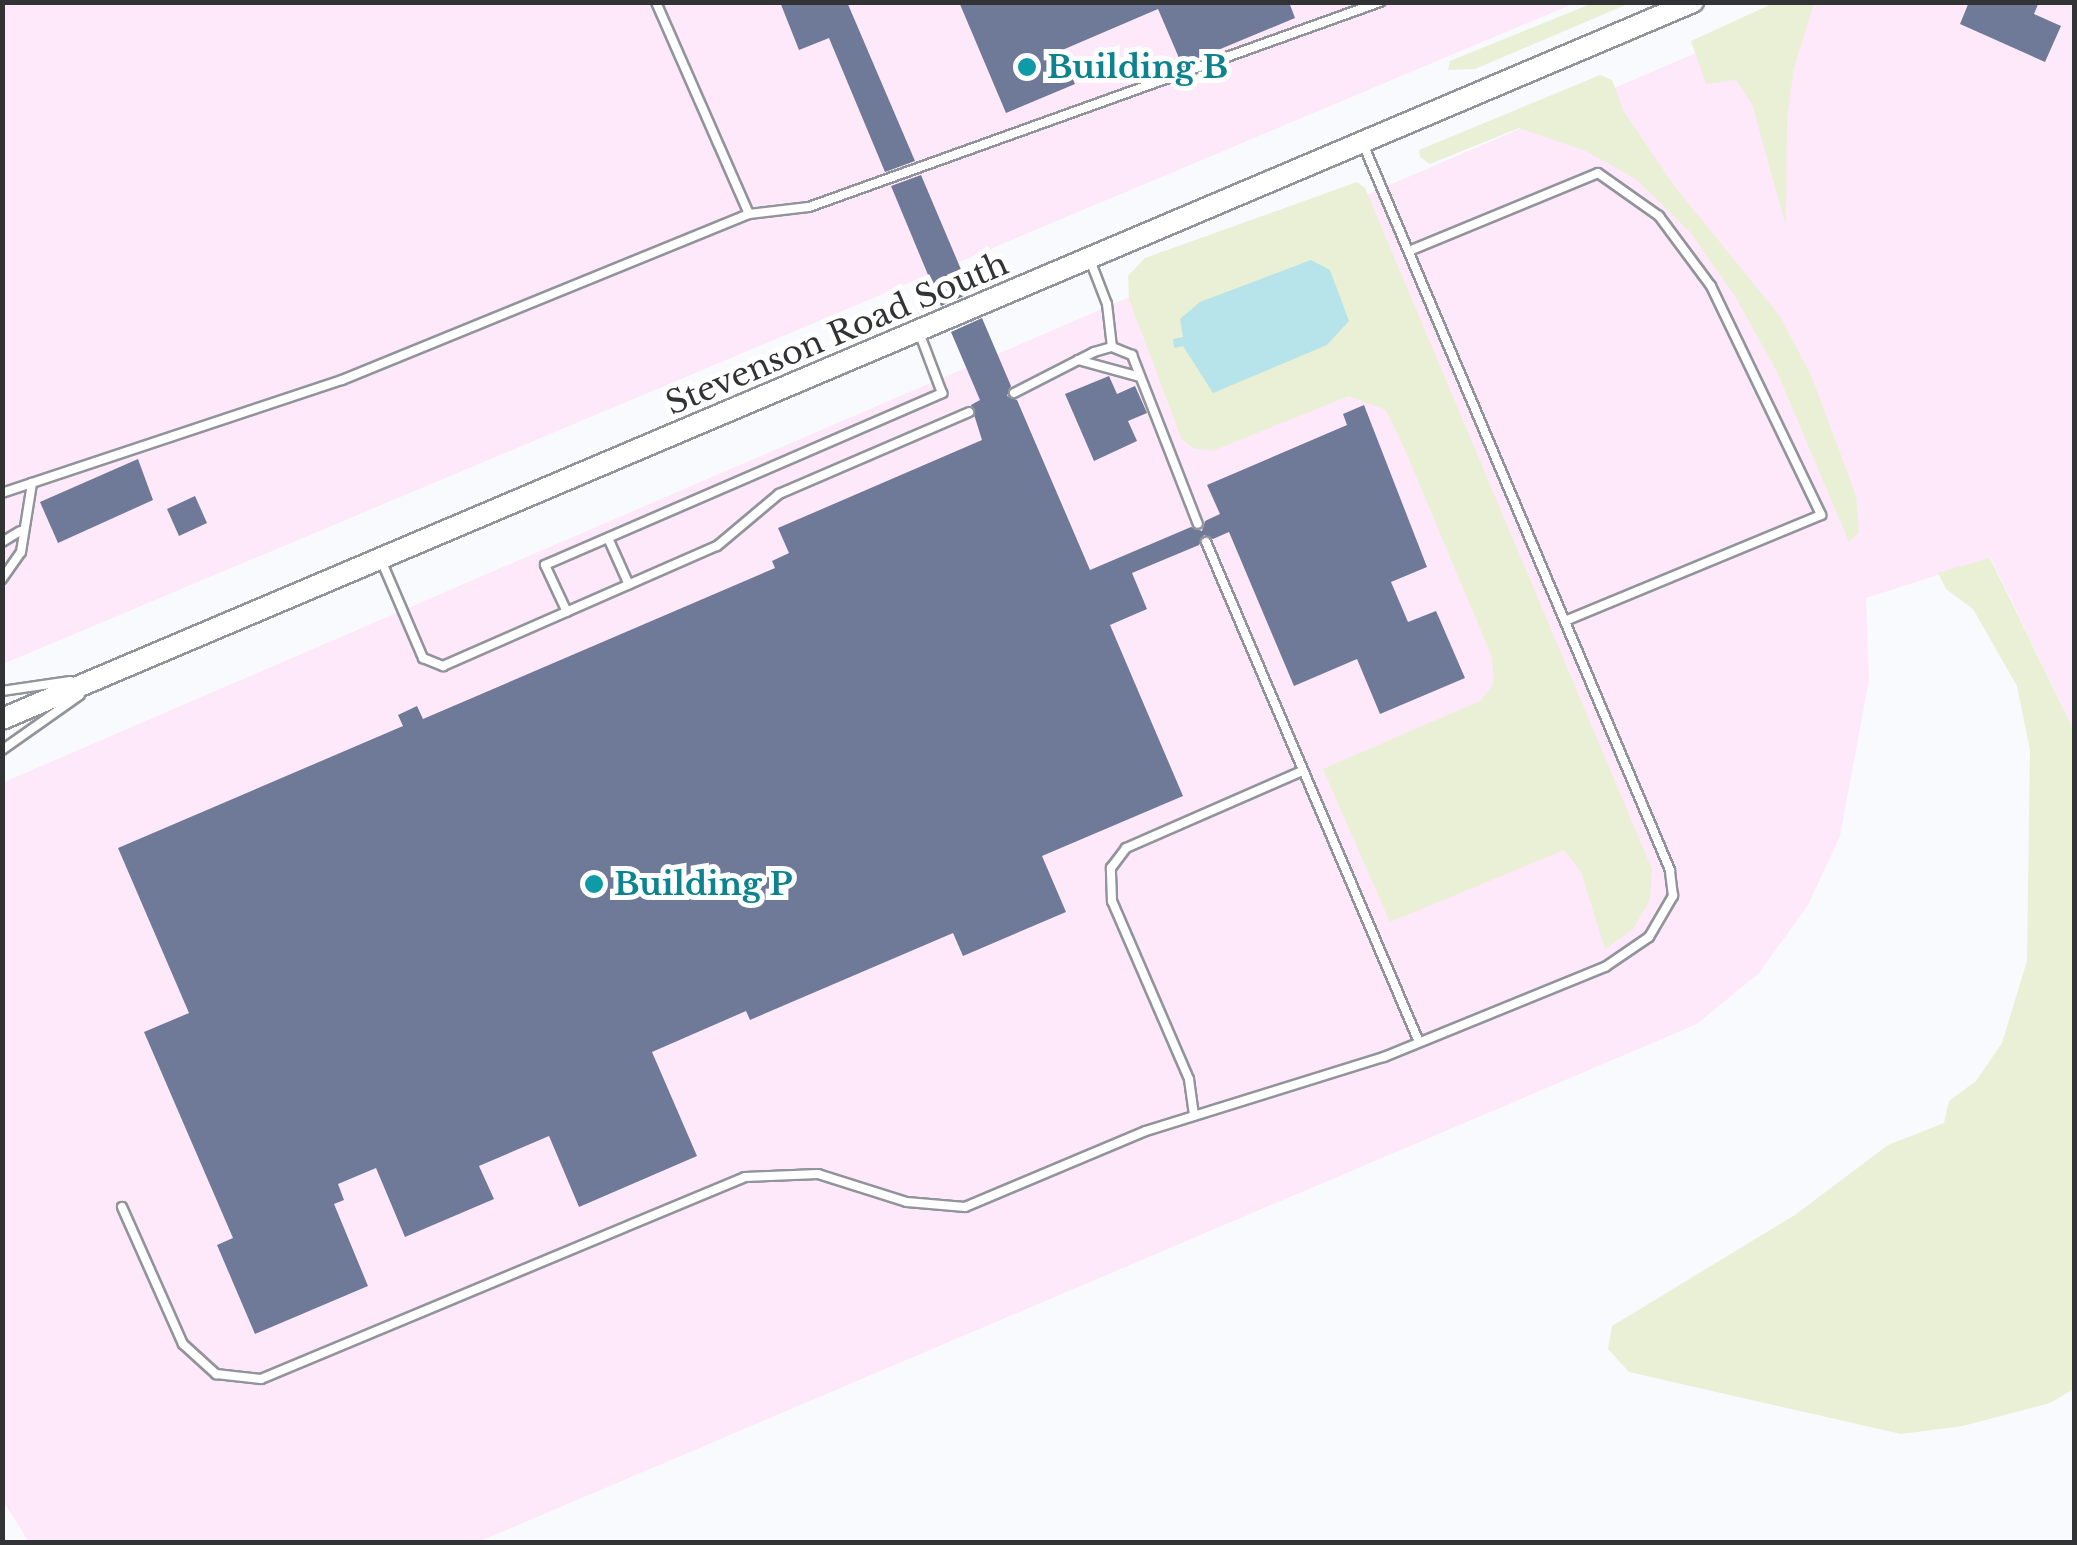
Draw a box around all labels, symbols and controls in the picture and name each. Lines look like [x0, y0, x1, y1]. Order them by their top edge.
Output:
place label: Building B [1047, 48, 1228, 86]
marker: Building B [1016, 56, 1038, 78]
street label: Stevenson Road South [660, 244, 1014, 424]
place label: Building P [614, 865, 793, 903]
marker: Building P [583, 873, 605, 895]

